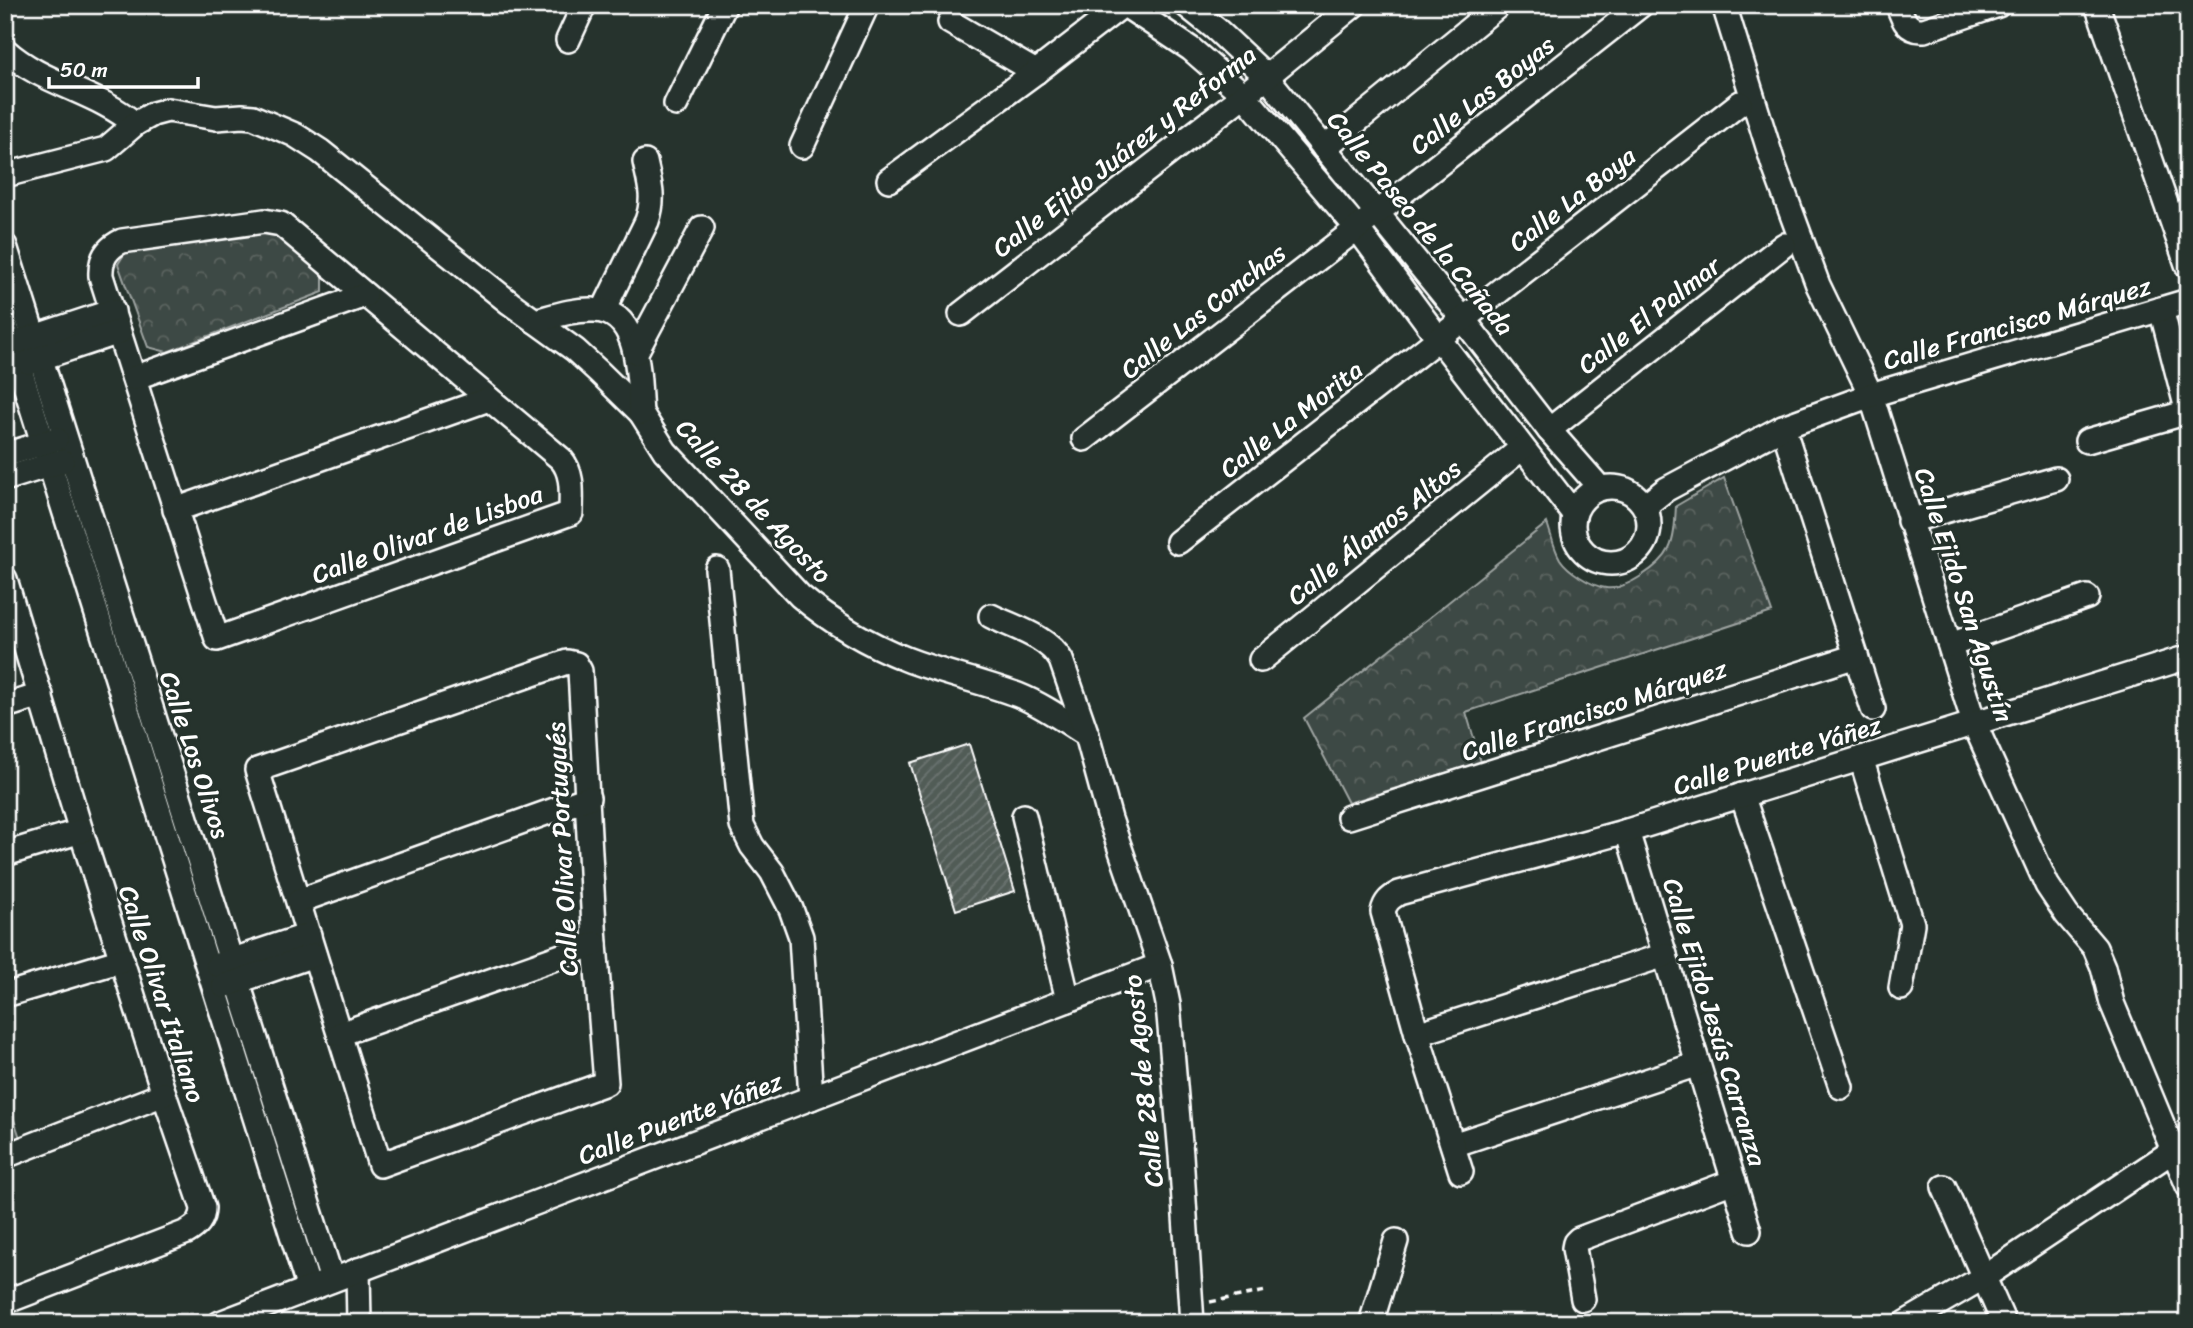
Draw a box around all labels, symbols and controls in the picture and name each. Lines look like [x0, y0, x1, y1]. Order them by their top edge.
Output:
street label: Calle Las Boyas [1399, 23, 1565, 167]
street label: Calle Ejido Juárez y Reforma [981, 32, 1267, 270]
scale bar [49, 46, 198, 90]
text: 50 m [60, 51, 108, 89]
street label: Calle Paseo de la Cañada [1315, 100, 1527, 346]
street label: Calle La Boya [1498, 133, 1647, 264]
street label: Calle Las Conchas [1110, 230, 1297, 391]
street label: Calle El Palmar [1567, 243, 1732, 386]
street label: Calle Francisco Márquez [1877, 263, 2157, 383]
street label: Calle La Morita [1209, 348, 1373, 490]
street label: Calle 28 de Agosto [664, 407, 844, 595]
street label: Calle Álamos Altos [1276, 447, 1472, 617]
street label: Calle Ejido San Agustín [1901, 461, 2027, 729]
street label: Calle Olivar de Lisboa [305, 470, 550, 597]
street label: Calle Francisco Márquez [1455, 645, 1733, 775]
street label: Calle Los Olivos [146, 665, 244, 845]
street label: Calle Puente Yáñez [1667, 701, 1888, 809]
street label: Calle Olivar Portugués [532, 721, 592, 977]
street label: Calle Ejido Jesús Carranza [1649, 872, 1781, 1173]
street label: Calle Olivar Italiano [105, 879, 219, 1109]
street label: Calle 28 de Agosto [1109, 972, 1177, 1190]
street label: Calle Puente Yáñez [571, 1058, 790, 1178]

